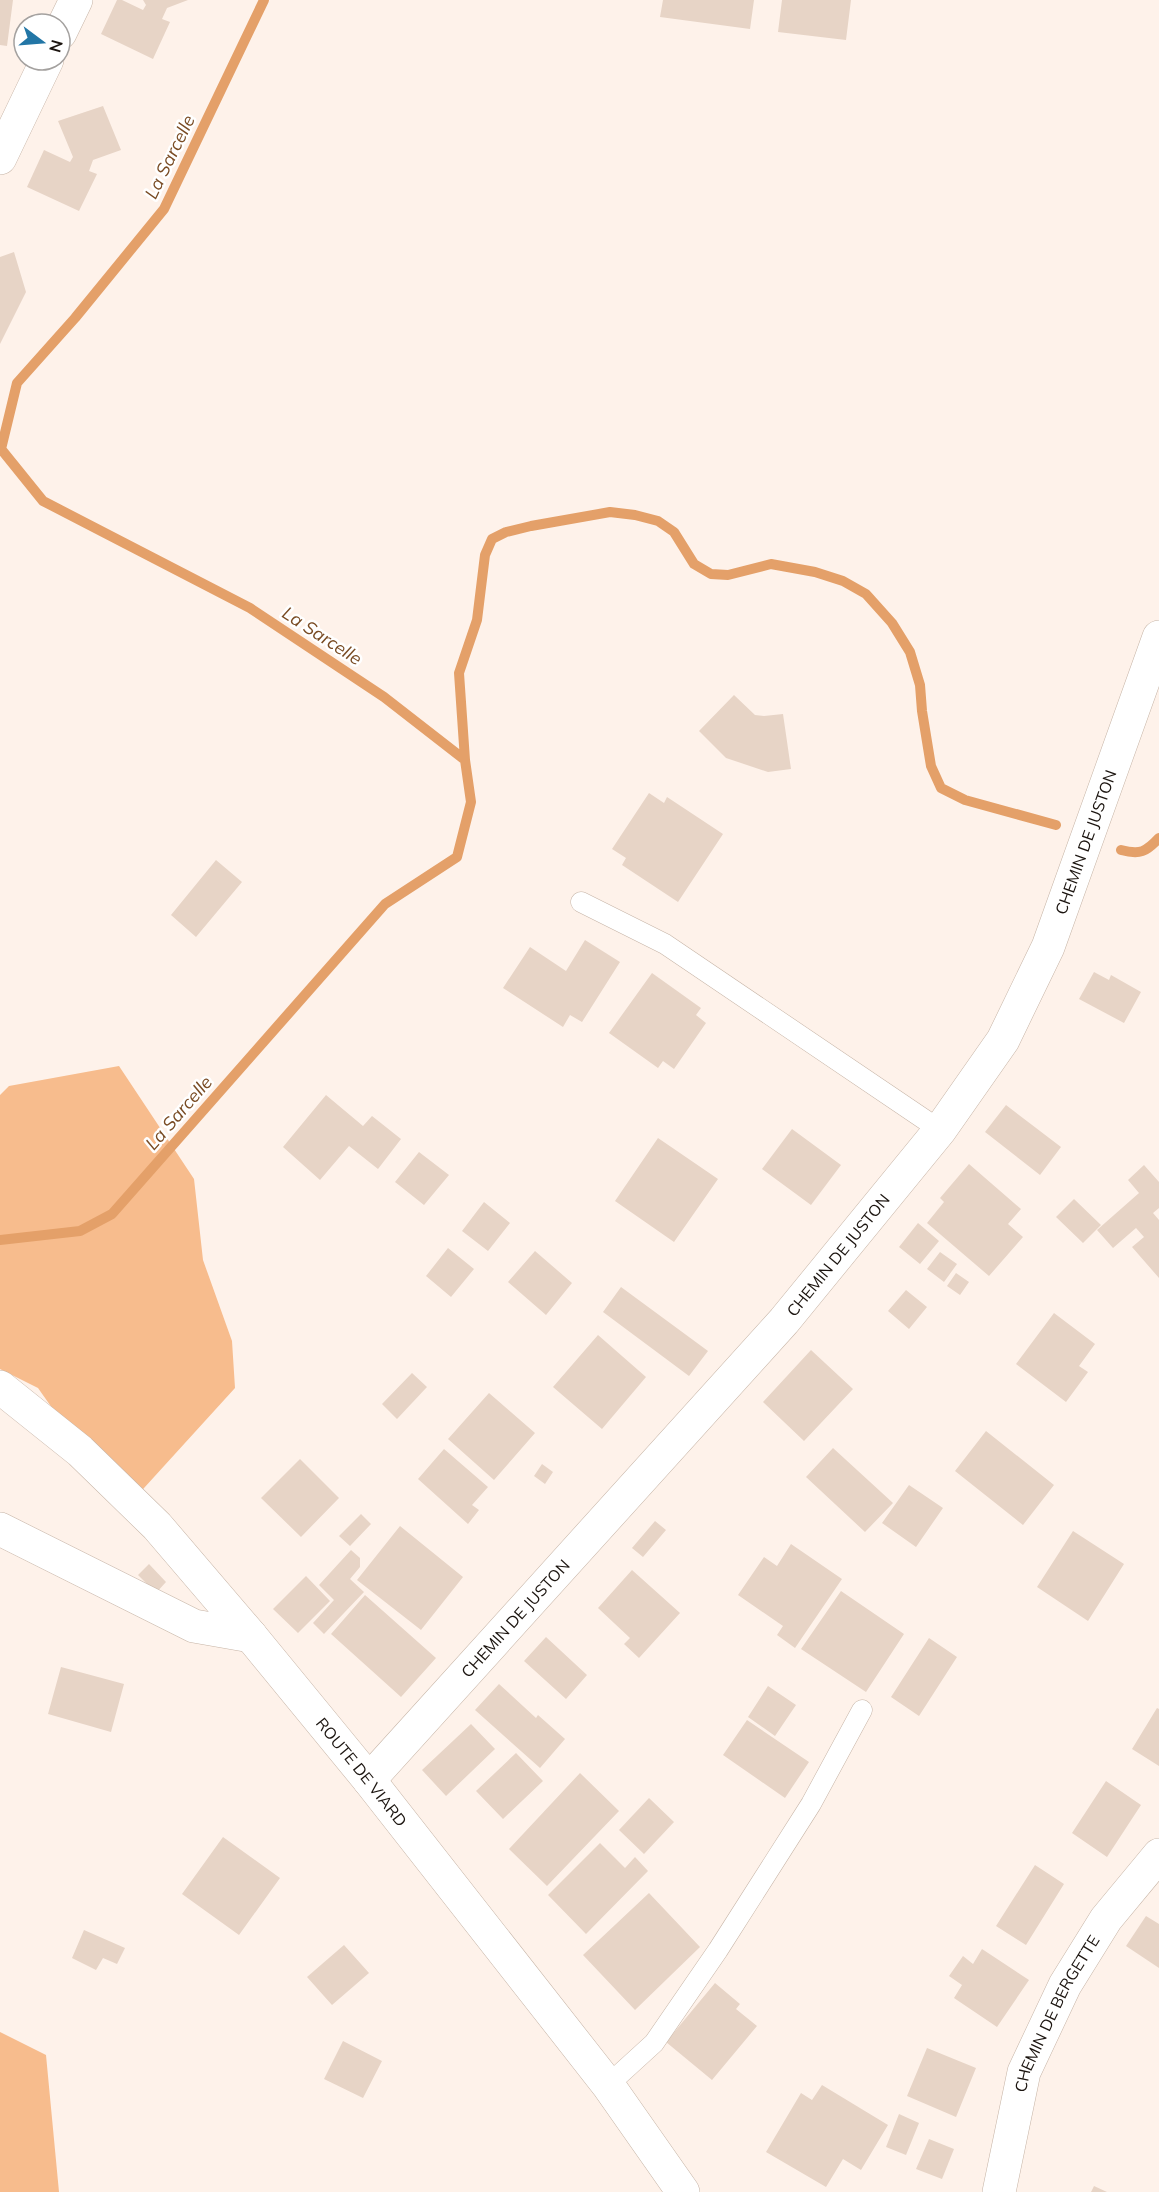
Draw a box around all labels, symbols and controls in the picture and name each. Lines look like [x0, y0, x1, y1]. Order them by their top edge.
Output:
north arrow [12, 12, 72, 72]
text: N [45, 38, 68, 55]
water label: La Sarcelle [139, 111, 200, 203]
water label: La Sarcelle [278, 601, 367, 670]
street label: CHEMIN DE JUSTON [1050, 767, 1121, 917]
water label: La Sarcelle [140, 1071, 217, 1154]
street label: CHEMIN DE JUSTON [782, 1190, 894, 1320]
street label: CHEMIN DE JUSTON [457, 1555, 574, 1681]
street label: ROUTE DE VIARD [312, 1713, 412, 1830]
street label: CHEMIN DE BERGETTE [1010, 1931, 1104, 2094]

